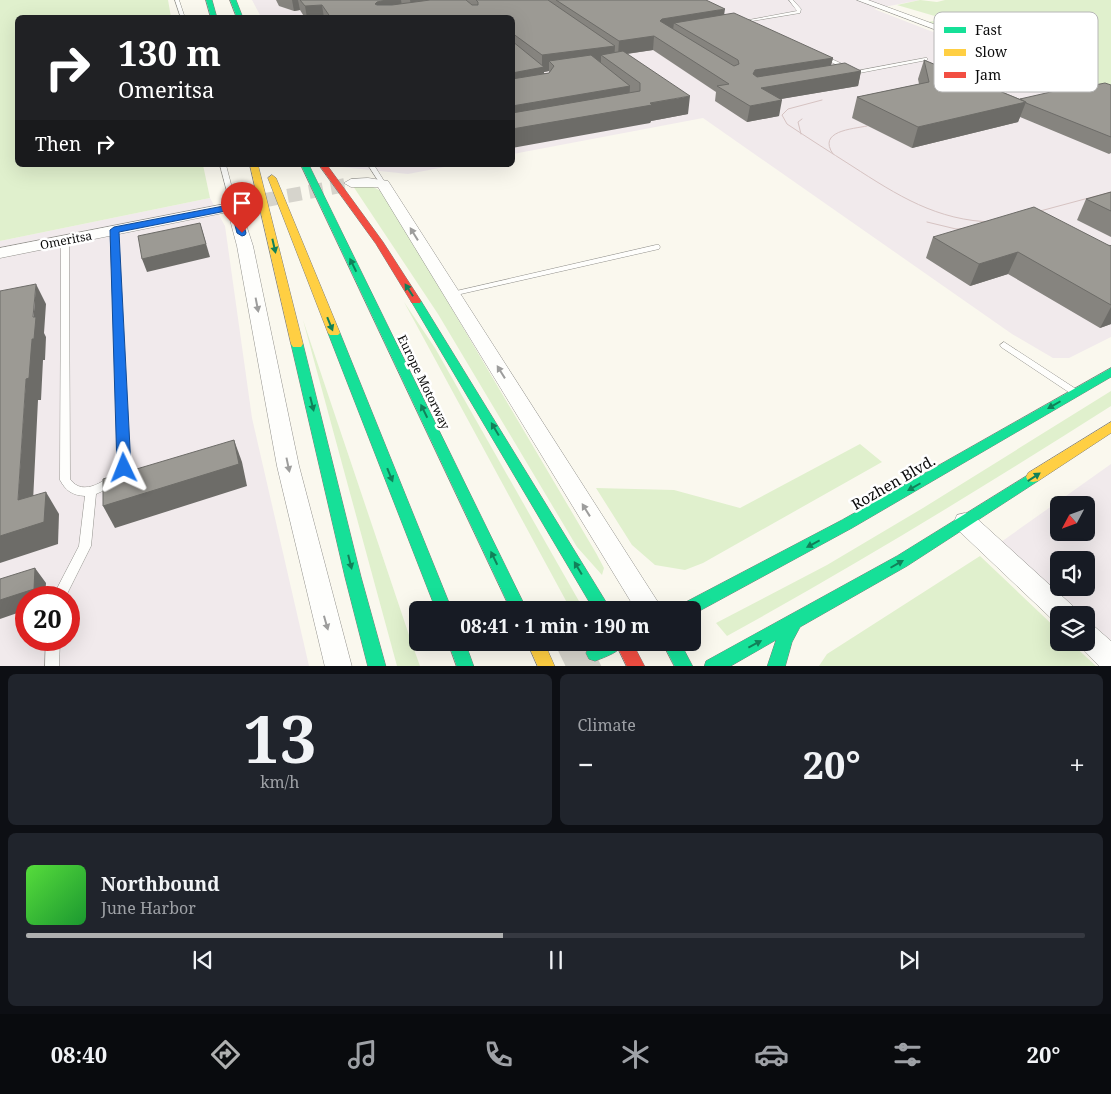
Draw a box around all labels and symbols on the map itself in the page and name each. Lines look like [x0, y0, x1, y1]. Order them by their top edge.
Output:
legend [934, 12, 1098, 92]
text: Fast [975, 20, 1002, 39]
text: Slow [975, 42, 1008, 61]
text: Jam [974, 65, 1001, 84]
pin [221, 182, 263, 233]
street label: Omeritsa [39, 227, 94, 253]
one-way arrow [410, 227, 419, 240]
one-way arrow [270, 239, 278, 254]
one-way arrow [349, 258, 357, 272]
one-way arrow [405, 284, 414, 297]
one-way arrow [253, 298, 261, 313]
one-way arrow [326, 317, 334, 332]
street label: Europe Motorway [394, 332, 454, 432]
one-way arrow [496, 365, 505, 378]
one-way arrow [308, 397, 316, 412]
one-way arrow [1047, 400, 1060, 409]
one-way arrow [419, 404, 427, 418]
one-way arrow [490, 422, 499, 435]
position arrow [97, 441, 149, 493]
street label: Rozhen Blvd. [848, 450, 938, 514]
one-way arrow [284, 457, 292, 472]
one-way arrow [386, 468, 394, 483]
one-way arrow [1028, 472, 1041, 482]
one-way arrow [907, 483, 920, 492]
north arrow [1050, 496, 1095, 541]
one-way arrow [581, 503, 591, 516]
one-way arrow [806, 540, 820, 549]
one-way arrow [490, 551, 498, 565]
one-way arrow [346, 555, 354, 570]
one-way arrow [891, 560, 904, 569]
one-way arrow [574, 562, 583, 575]
speed limit sign: 20 [15, 586, 80, 651]
one-way arrow [323, 615, 331, 630]
one-way arrow [749, 639, 762, 648]

